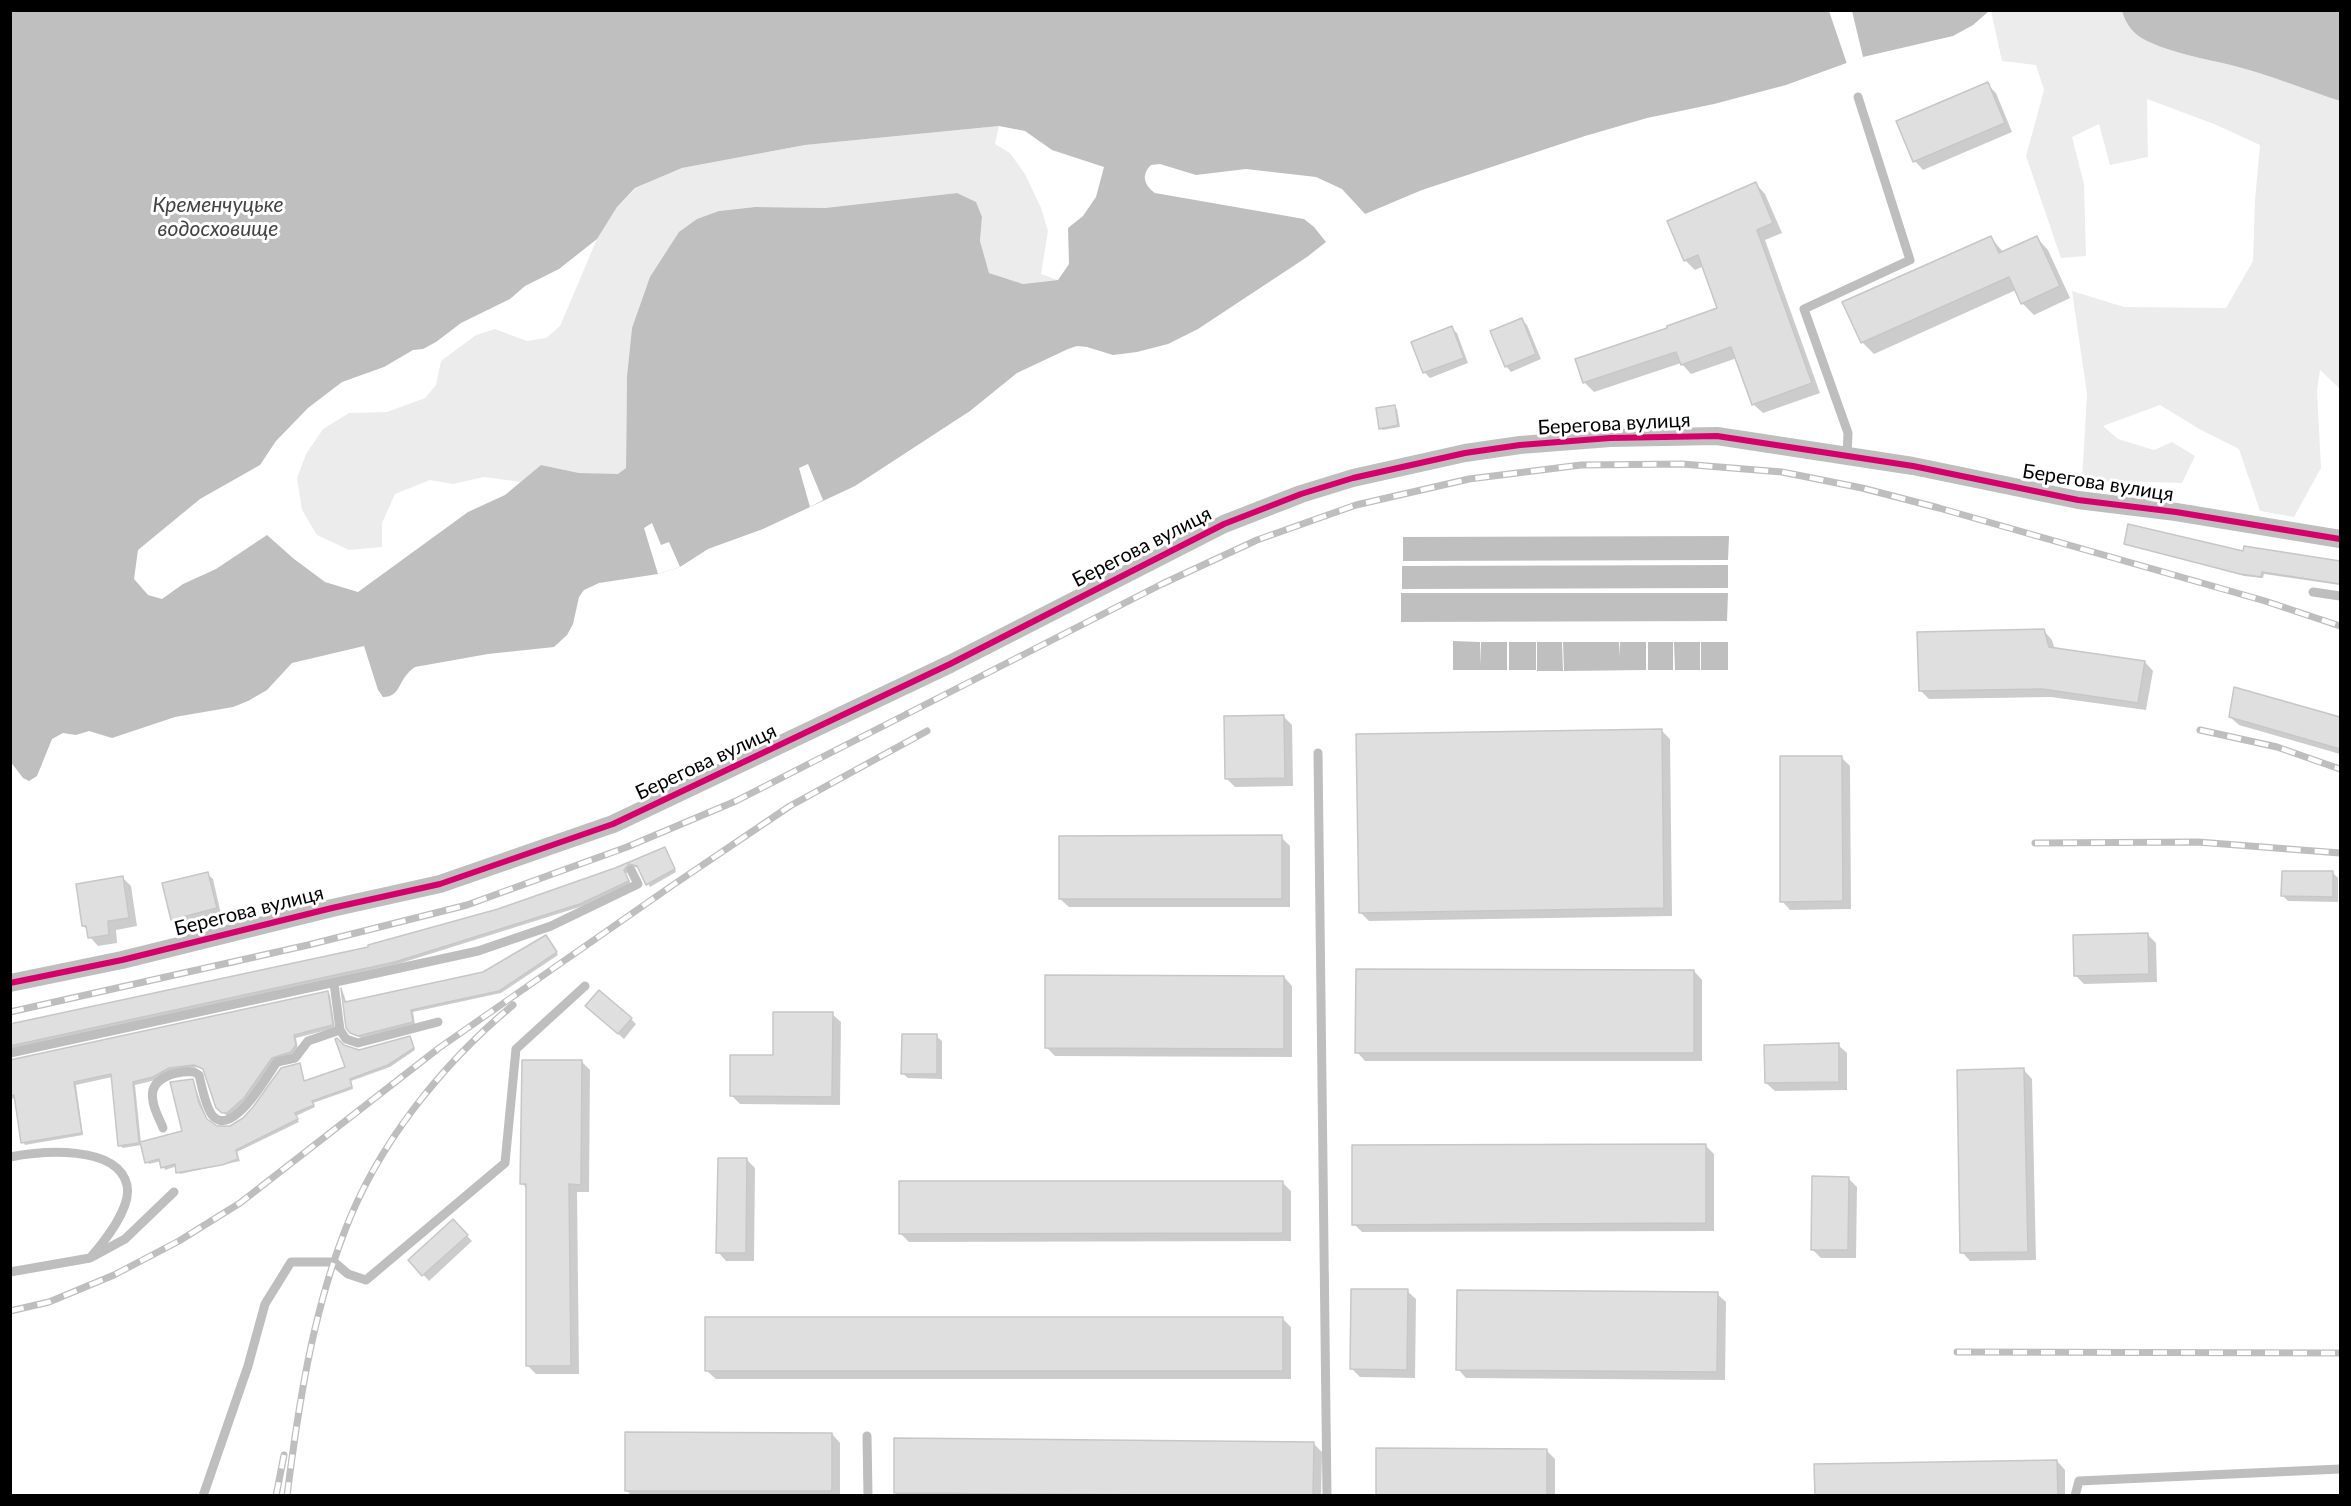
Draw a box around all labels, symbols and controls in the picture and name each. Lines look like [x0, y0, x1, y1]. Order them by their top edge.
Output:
water label: Кременчуцьке водосховище [152, 192, 284, 242]
street label: Берегова вулиця [1537, 408, 1691, 440]
street label: Берегова вулиця [2021, 459, 2175, 507]
street label: Берегова вулиця [1068, 502, 1216, 592]
street label: Берегова вулиця [632, 719, 780, 805]
street label: Берегова вулиця [172, 881, 326, 941]

